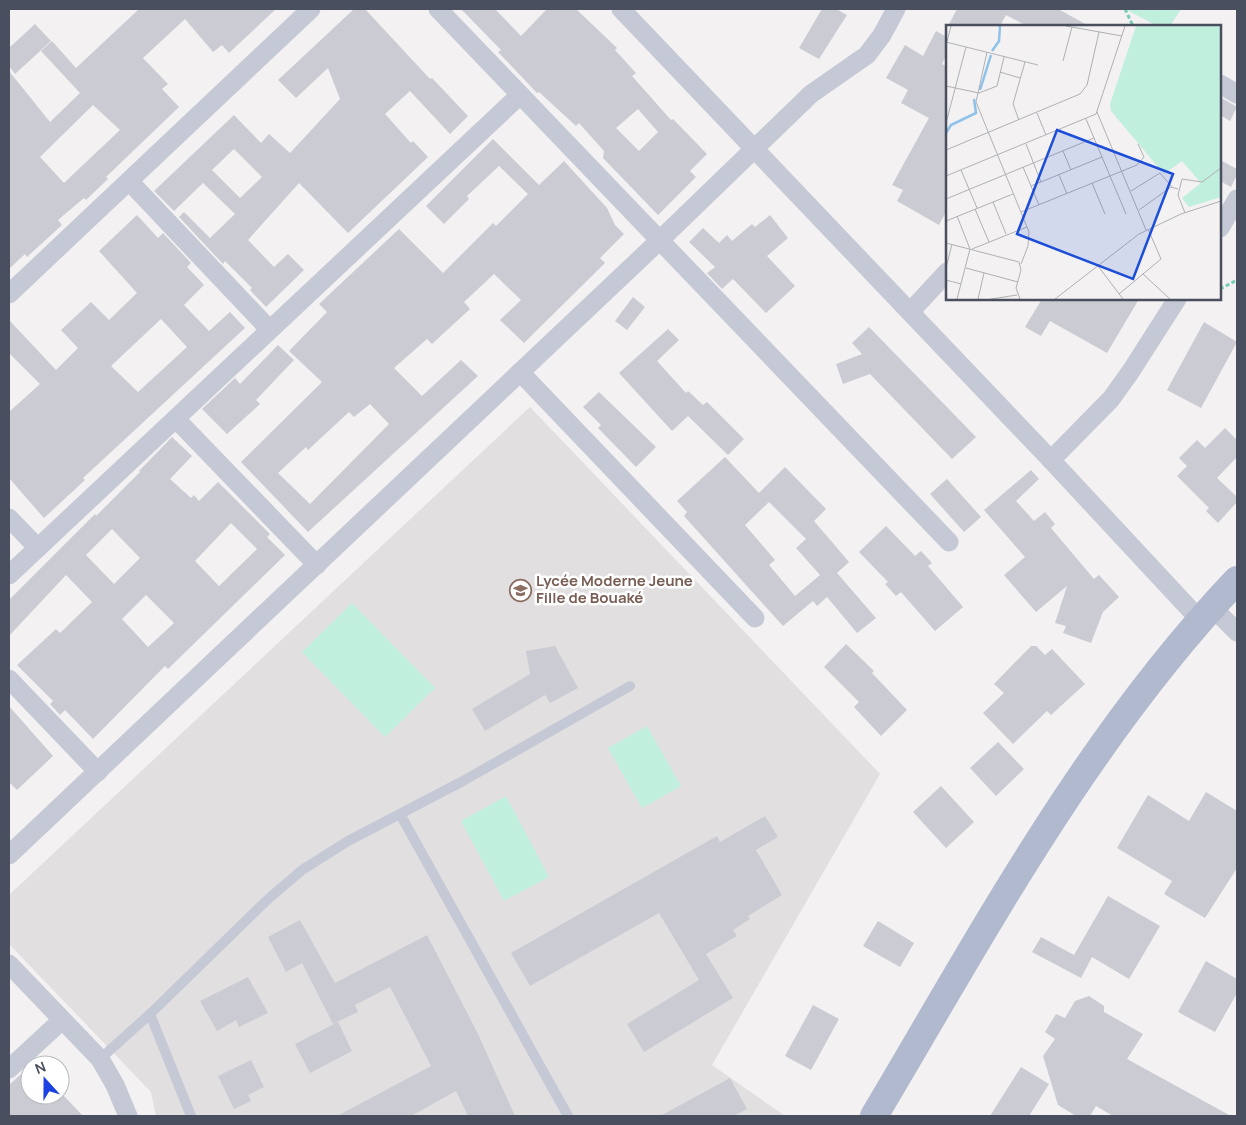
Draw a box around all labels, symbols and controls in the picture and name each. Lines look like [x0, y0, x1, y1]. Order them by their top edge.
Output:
inset map [946, 25, 1221, 300]
place label: Lycée Moderne Jeune Fille de Bouaké [536, 570, 693, 608]
school or university icon: Lycée Moderne Jeune Fille de Bouaké [508, 578, 532, 602]
north arrow [20, 1055, 70, 1105]
text: N [32, 1057, 48, 1078]

